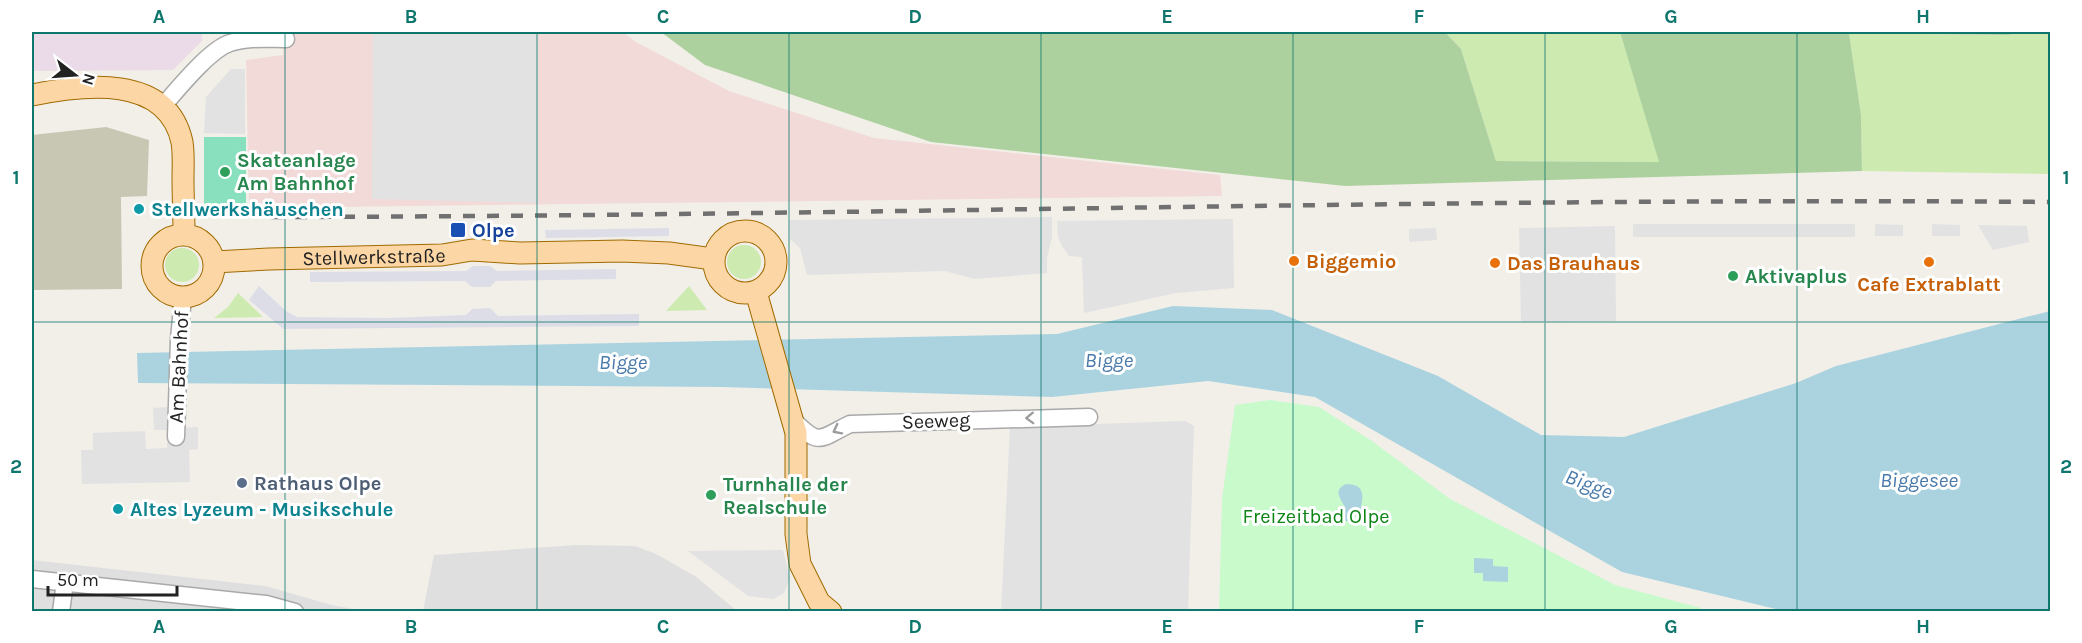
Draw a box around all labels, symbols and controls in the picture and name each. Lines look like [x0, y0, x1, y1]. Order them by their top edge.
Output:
text: A [153, 5, 166, 28]
text: B [405, 5, 417, 28]
text: C [657, 5, 669, 28]
text: D [908, 5, 922, 28]
text: E [1161, 5, 1173, 28]
text: F [1414, 5, 1425, 28]
text: G [1664, 5, 1678, 28]
text: H [1916, 5, 1930, 28]
north arrow [45, 45, 105, 105]
text: N [78, 71, 100, 88]
place label: Skateanlage Am Bahnhof [237, 149, 356, 195]
marker: Skateanlage Am Bahnhof [218, 165, 232, 179]
text: 1 [12, 166, 20, 189]
text: 1 [2062, 166, 2070, 189]
place label: Stellwerkshäuschen [151, 198, 344, 221]
marker: Stellwerkshäuschen [132, 202, 146, 216]
place label: Olpe [472, 219, 515, 242]
marker: Olpe [449, 221, 467, 239]
street label: Stellwerkstraße [302, 243, 446, 270]
place label: Biggemio [1306, 250, 1396, 273]
place label: Das Brauhaus [1507, 252, 1640, 275]
marker: Biggemio [1287, 254, 1301, 268]
marker: Cafe Extrablatt [1922, 255, 1936, 269]
marker: Das Brauhaus [1488, 256, 1502, 270]
place label: Aktivaplus [1745, 265, 1847, 288]
marker: Aktivaplus [1726, 269, 1740, 283]
place label: Cafe Extrablatt [1857, 273, 2001, 296]
street label: Am Bahnhof [165, 310, 193, 424]
water label: Bigge [1085, 348, 1134, 372]
water label: Bigge [599, 350, 648, 374]
street label: Seeweg [901, 408, 971, 434]
one-way arrow [1026, 412, 1035, 425]
one-way arrow [833, 423, 843, 434]
text: 2 [10, 455, 22, 478]
text: 2 [2060, 455, 2072, 478]
water label: Bigge [1562, 464, 1616, 504]
water label: Biggesee [1880, 468, 1958, 492]
place label: Rathaus Olpe [254, 472, 381, 495]
place label: Turnhalle der Realschule [723, 473, 848, 519]
marker: Rathaus Olpe [235, 476, 249, 490]
marker: Turnhalle der Realschule [704, 488, 718, 502]
place label: Altes Lyzeum - Musikschule [130, 498, 393, 521]
marker: Altes Lyzeum - Musikschule [111, 502, 125, 516]
park label: Freizeitbad Olpe [1242, 505, 1390, 528]
scale bar [48, 559, 177, 597]
text: 50 m [57, 569, 99, 591]
text: A [153, 615, 166, 638]
text: B [405, 615, 417, 638]
text: C [657, 615, 669, 638]
text: D [908, 615, 922, 638]
text: E [1161, 615, 1173, 638]
text: F [1414, 615, 1425, 638]
text: G [1664, 615, 1678, 638]
text: H [1916, 615, 1930, 638]

